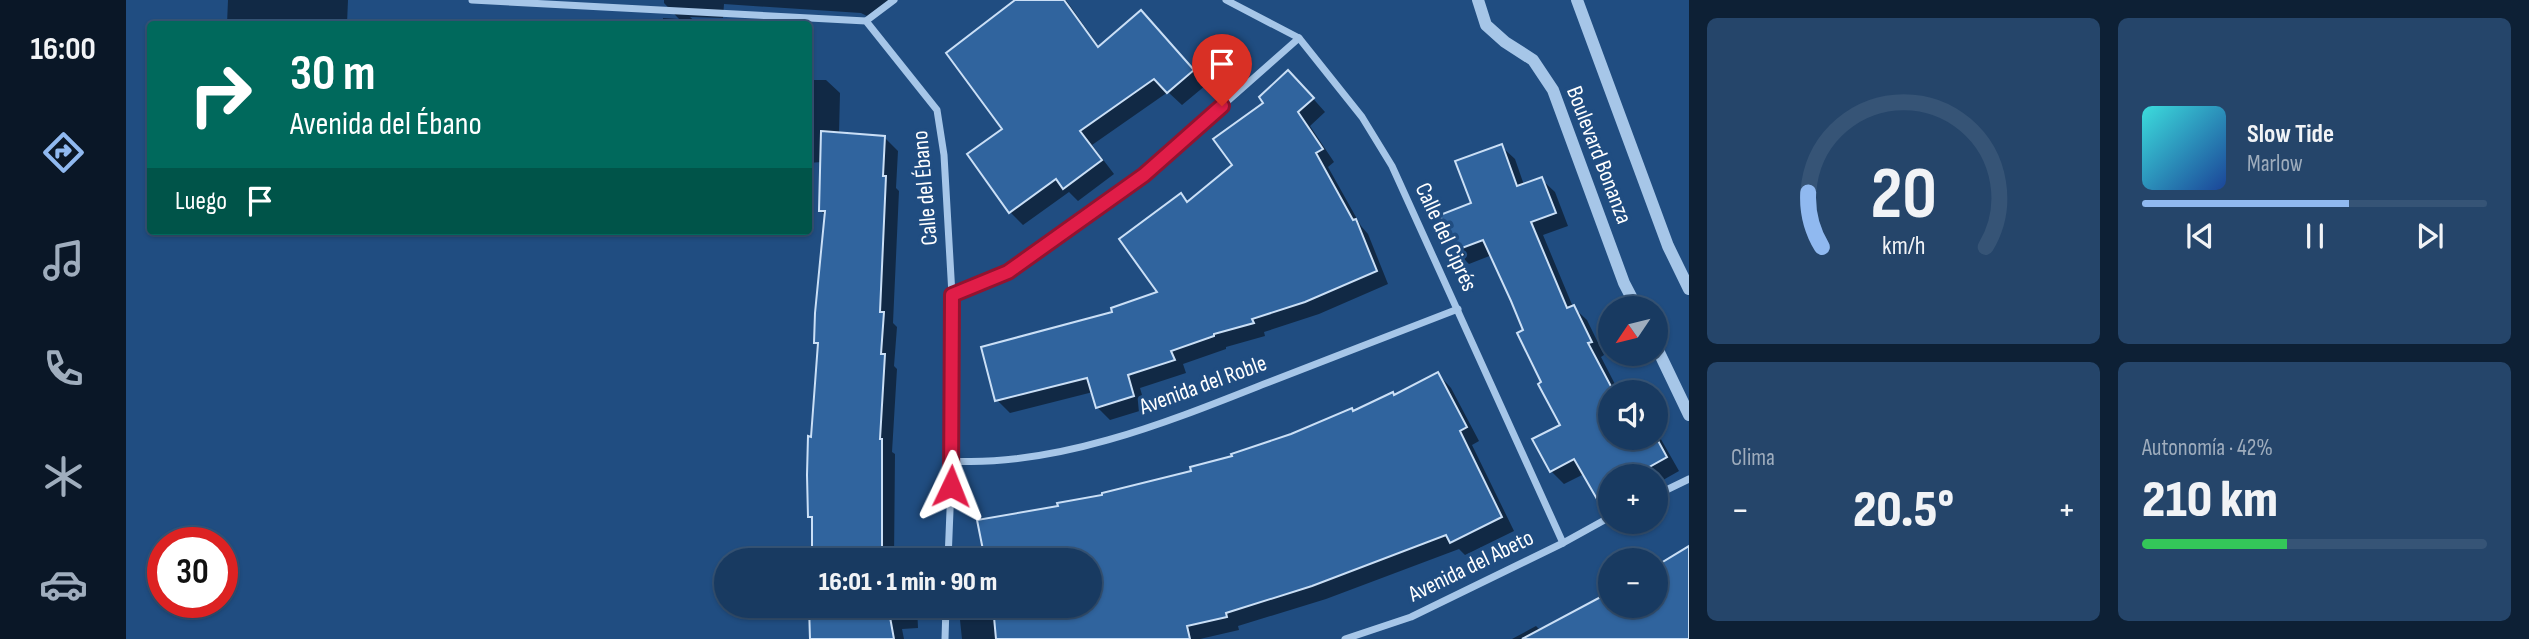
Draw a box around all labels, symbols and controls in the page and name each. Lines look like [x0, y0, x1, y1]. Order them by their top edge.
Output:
text: 16:00 [30, 30, 96, 69]
pin [1192, 34, 1252, 106]
text: 30 m [290, 45, 375, 104]
icon: arrive [1203, 45, 1241, 83]
icon: right [175, 49, 266, 140]
street label: Boulevard Bonanza [1560, 82, 1638, 228]
text: Avenida del Ébano [290, 105, 482, 144]
text: Slow Tide [2247, 119, 2334, 150]
icon: directions [39, 128, 88, 177]
street label: Calle del Ébano [906, 129, 944, 247]
text: Marlow [2247, 150, 2303, 178]
text: 20 [1870, 151, 1937, 239]
street label: Calle del Ciprés [1409, 178, 1483, 296]
icon: arrive [241, 182, 279, 220]
text: Luego [175, 186, 227, 217]
icon: previous [2181, 217, 2219, 255]
icon: pause [2296, 217, 2334, 255]
icon: next [2411, 217, 2449, 255]
text: km/h [1882, 231, 1925, 262]
icon: music [39, 236, 88, 285]
north arrow [1598, 296, 1668, 366]
map controls [1598, 296, 1668, 618]
icon: phone [39, 344, 88, 393]
street label: Avenida del Roble [1135, 349, 1271, 421]
button: sound [1598, 380, 1668, 450]
text: Autonomía · 42% [2142, 434, 2273, 462]
text: Clima [1731, 444, 1775, 472]
position arrow [914, 449, 988, 523]
icon: climate [39, 452, 88, 501]
button: + [1598, 464, 1668, 534]
text: 210 km [2142, 469, 2278, 532]
text: 20.5° [1853, 479, 1954, 542]
text: − [1731, 488, 1750, 533]
text: + [2057, 488, 2076, 533]
street label: Avenida del Abeto [1403, 524, 1538, 609]
speed limit sign: 30 [147, 527, 238, 618]
button: − [1598, 548, 1668, 618]
icon: car [39, 560, 88, 609]
text: 16:01 · 1 min · 90 m [819, 567, 997, 598]

